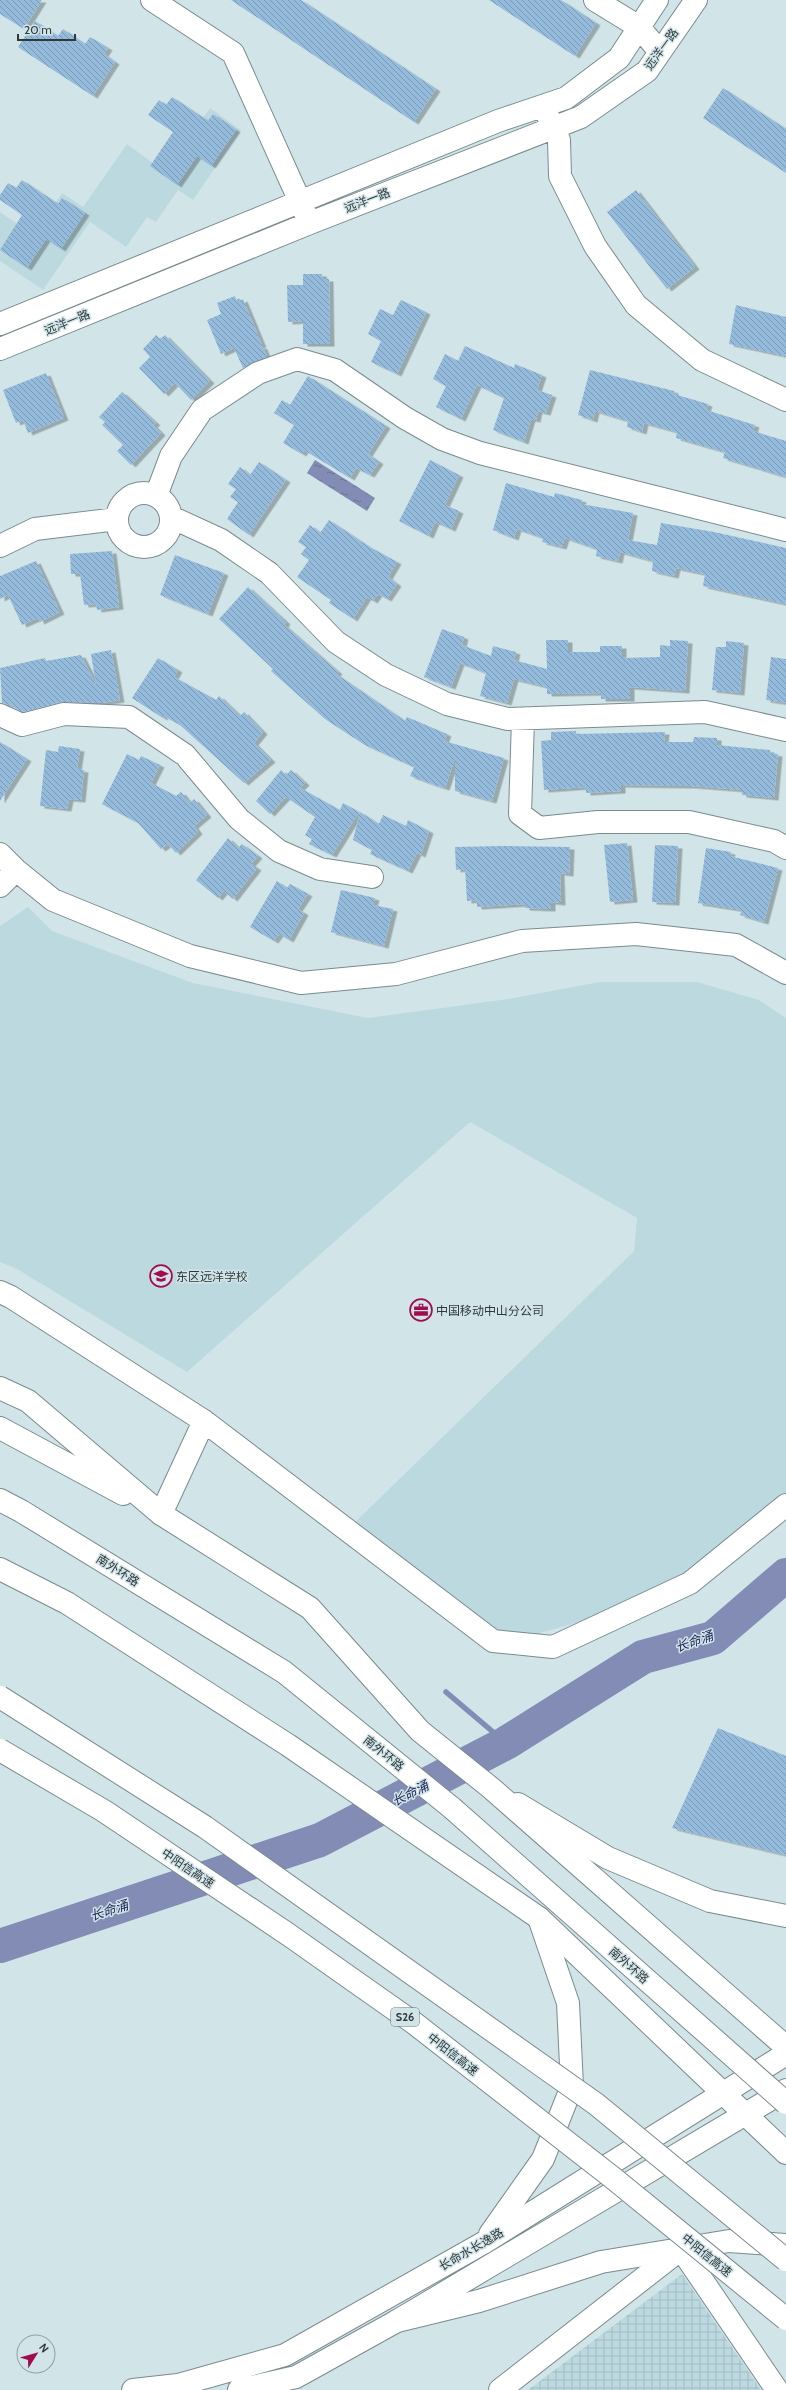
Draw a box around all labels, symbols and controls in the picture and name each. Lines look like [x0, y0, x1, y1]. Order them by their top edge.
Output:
scale bar [18, 16, 75, 42]
text: 20 m [24, 22, 52, 37]
street label: 远洋一路 [641, 25, 681, 73]
street label: 远洋一路 [342, 184, 392, 216]
street label: 远洋一路 [42, 306, 92, 338]
school or university icon: 东区远洋学校 [148, 1263, 174, 1289]
place label: 东区远洋学校 [176, 1269, 248, 1284]
office icon: 中国移动中山分公司 [408, 1297, 434, 1323]
place label: 中国移动中山分公司 [436, 1303, 544, 1318]
street label: 南外环路 [94, 1551, 142, 1589]
water label: 长命涌 [673, 1626, 717, 1655]
street label: 南外环路 [361, 1732, 407, 1774]
water label: 长命涌 [389, 1776, 433, 1809]
street label: 中阳信高速 [159, 1845, 217, 1891]
water label: 长命涌 [88, 1896, 132, 1924]
street label: 南外环路 [606, 1944, 652, 1986]
road number: S26 [391, 2008, 419, 2026]
street label: 中阳信高速 [425, 2030, 481, 2078]
street label: 长命水长逸路 [436, 2225, 506, 2273]
street label: 中阳信高速 [679, 2230, 735, 2280]
north arrow [16, 2334, 56, 2374]
text: N [36, 2341, 52, 2355]

